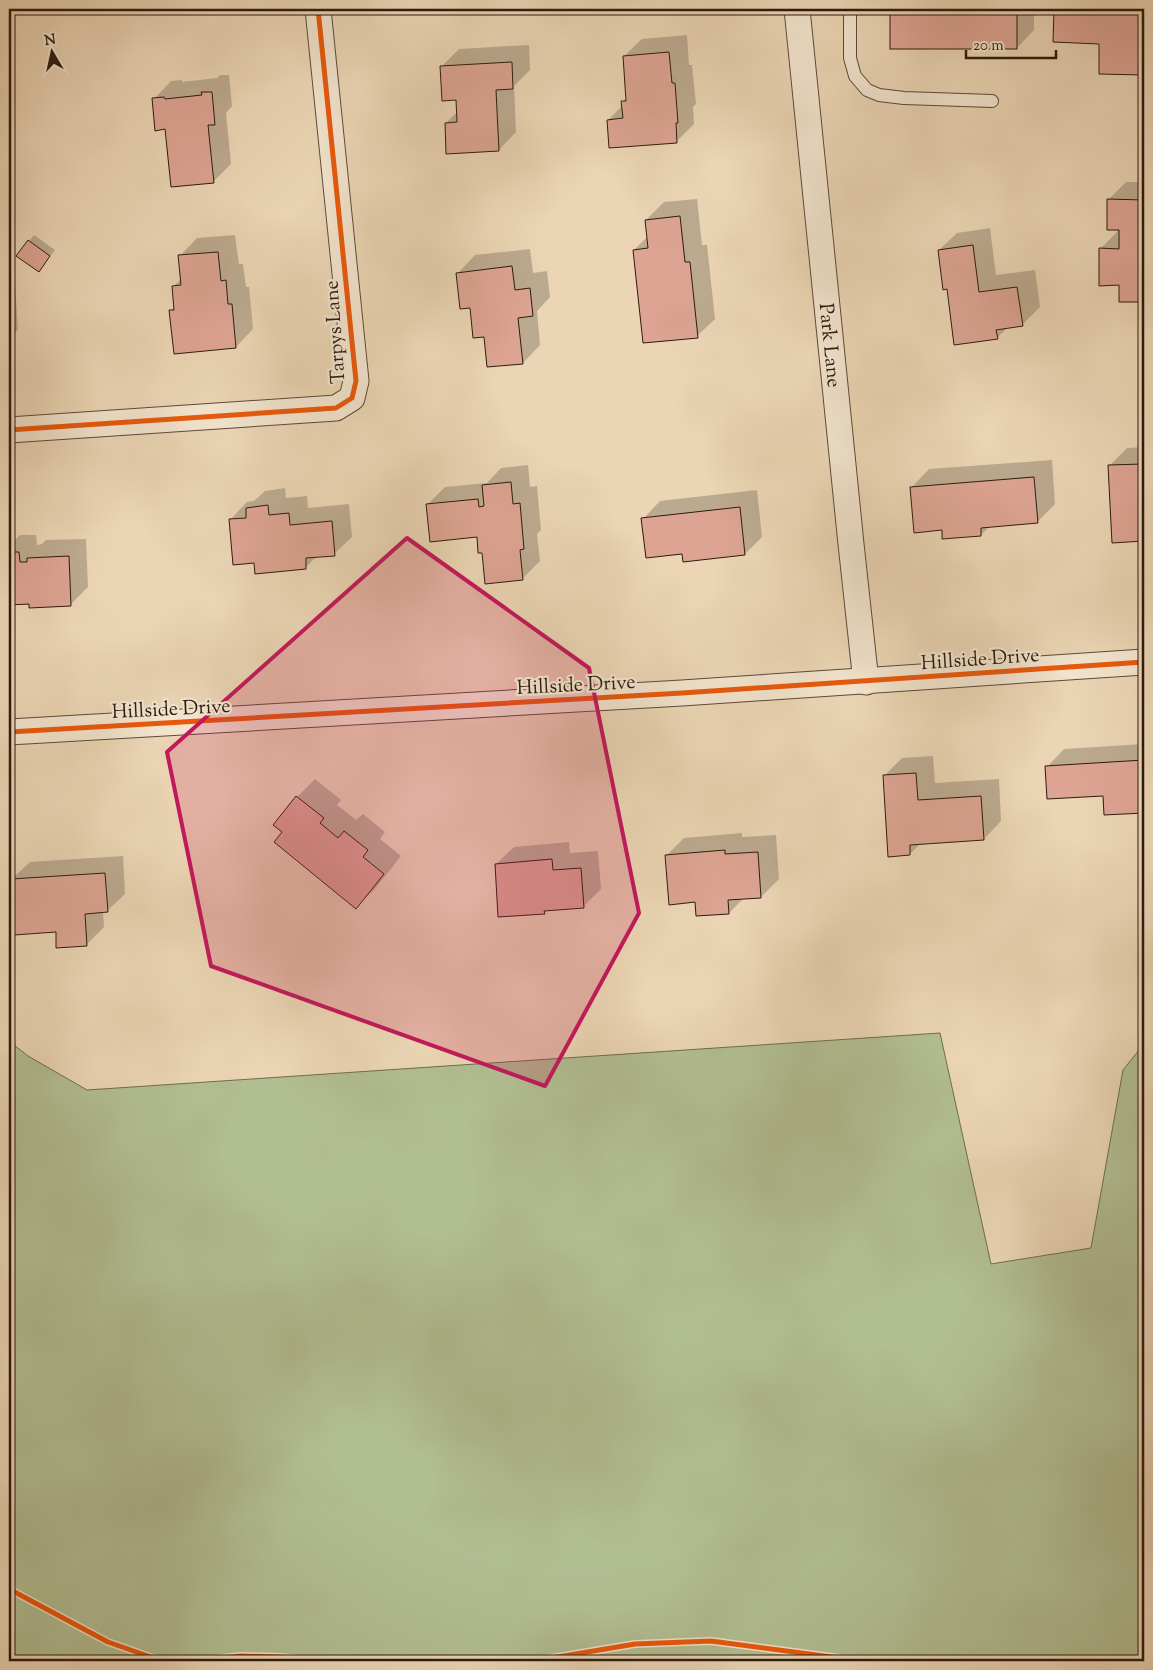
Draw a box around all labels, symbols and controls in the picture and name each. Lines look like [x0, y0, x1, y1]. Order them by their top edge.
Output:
north arrow [28, 28, 78, 78]
scale bar [966, 28, 1056, 60]
text: N [43, 30, 57, 52]
text: 20 m [973, 36, 1004, 57]
street label: Tarpys Lane [318, 279, 355, 384]
street label: Park Lane [810, 302, 847, 389]
street label: Hillside Drive [920, 642, 1040, 679]
street label: Hillside Drive [516, 669, 636, 704]
street label: Hillside Drive [111, 693, 231, 728]

